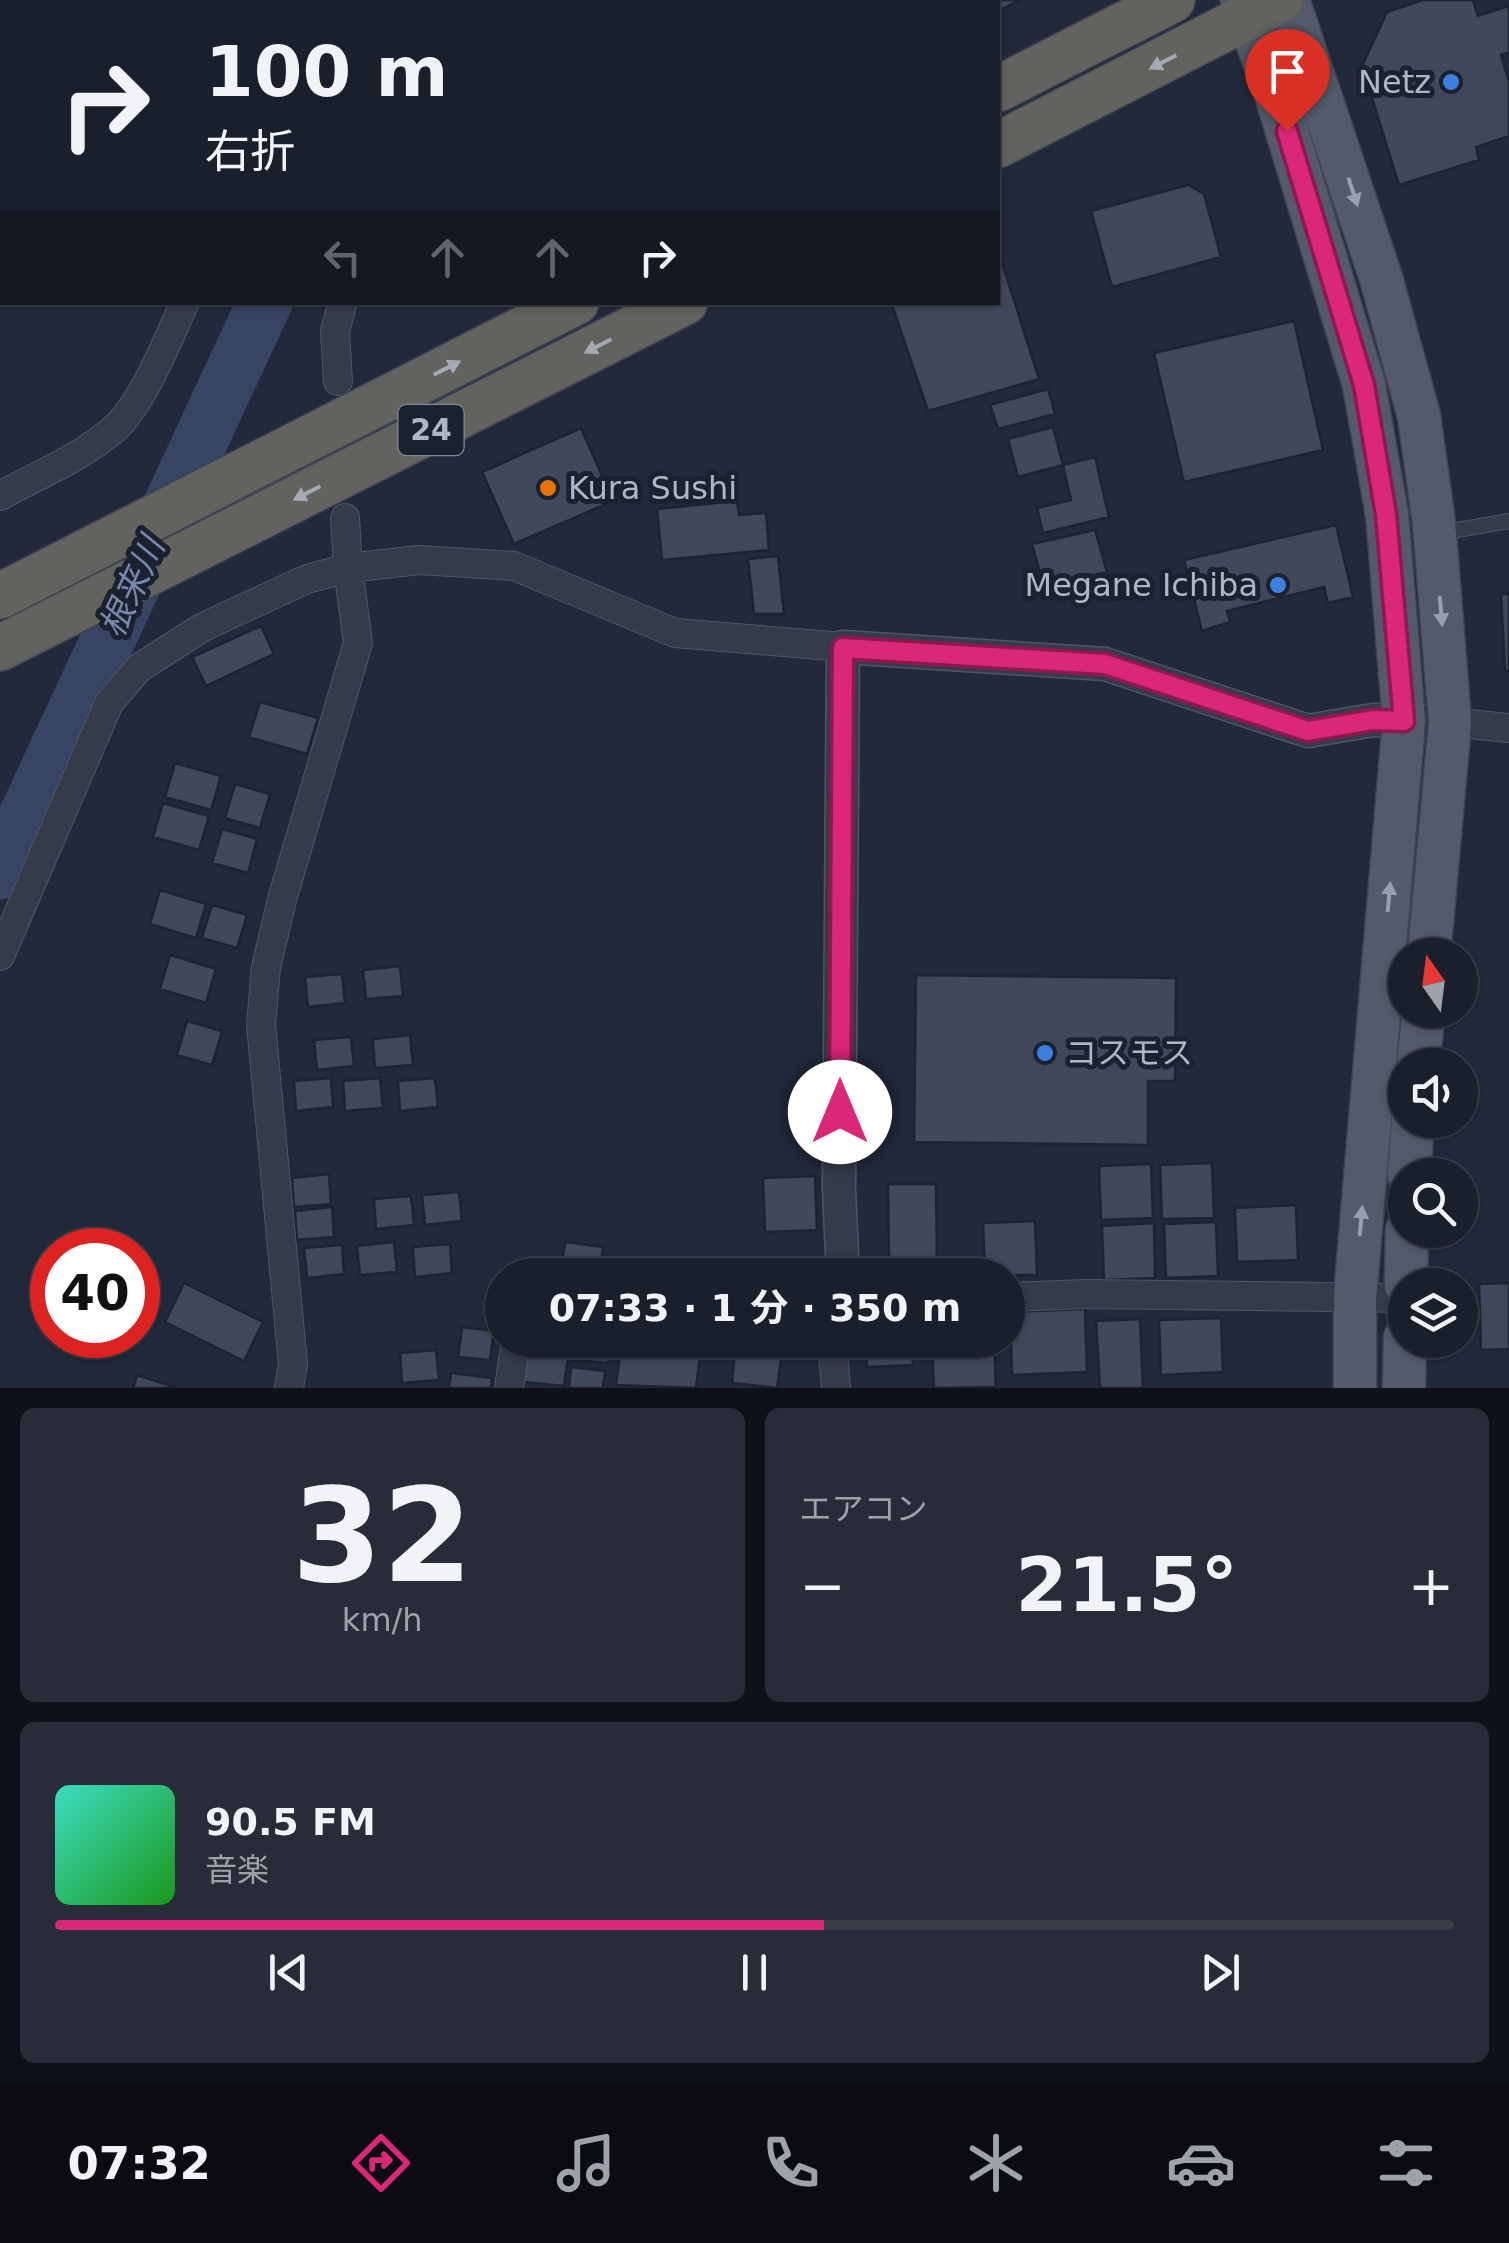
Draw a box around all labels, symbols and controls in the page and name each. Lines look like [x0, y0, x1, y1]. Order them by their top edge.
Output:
pin [1245, 29, 1330, 132]
text: 100 m [205, 31, 448, 113]
icon: right [40, 40, 170, 170]
icon: arrive [1260, 44, 1315, 99]
one-way arrow [1148, 53, 1177, 70]
place label: Netz [1358, 63, 1431, 101]
marker: Netz [1440, 71, 1462, 93]
text: 右折 [205, 125, 295, 178]
one-way arrow [1347, 177, 1362, 207]
icon: left [315, 230, 370, 285]
icon: ahead [420, 230, 475, 285]
icon: ahead [525, 230, 580, 285]
icon: right [630, 230, 685, 285]
one-way arrow [583, 337, 612, 354]
one-way arrow [433, 360, 462, 377]
road number: 24 [398, 405, 464, 455]
place label: Kura Sushi [568, 469, 737, 507]
marker: Kura Sushi [537, 477, 559, 499]
one-way arrow [293, 484, 322, 501]
water label: 根来川 [92, 527, 174, 643]
place label: Megane Ichiba [1025, 566, 1258, 604]
marker: Megane Ichiba [1267, 574, 1289, 596]
one-way arrow [1434, 595, 1450, 627]
one-way arrow [1381, 880, 1397, 912]
north arrow [1388, 938, 1478, 1028]
map controls [1388, 938, 1478, 1358]
place label: コスモス [1065, 1034, 1193, 1072]
marker: コスモス [1034, 1042, 1056, 1064]
button: sound [1388, 1048, 1478, 1138]
position arrow [788, 1060, 892, 1164]
button: search [1388, 1158, 1478, 1248]
one-way arrow [1353, 1204, 1369, 1236]
speed limit sign: 40 [30, 1228, 160, 1358]
button: layers [1388, 1268, 1478, 1358]
text: 07:33 · 1 分 · 350 m [549, 1286, 961, 1330]
text: 32 [292, 1460, 473, 1612]
text: エアコン [800, 1490, 928, 1528]
text: 21.5° [1015, 1541, 1238, 1629]
text: − [800, 1554, 846, 1618]
text: + [1408, 1554, 1454, 1618]
text: km/h [342, 1601, 423, 1639]
text: 90.5 FM [205, 1800, 376, 1844]
text: 音楽 [205, 1851, 269, 1889]
icon: previous [261, 1945, 316, 2000]
icon: pause [727, 1945, 782, 2000]
icon: next [1193, 1945, 1248, 2000]
icon: directions [346, 2128, 416, 2198]
icon: music [551, 2128, 621, 2198]
icon: phone [756, 2128, 826, 2198]
icon: climate [961, 2128, 1031, 2198]
icon: car [1166, 2128, 1236, 2198]
icon: filters [1371, 2128, 1441, 2198]
text: 07:32 [68, 2137, 211, 2190]

